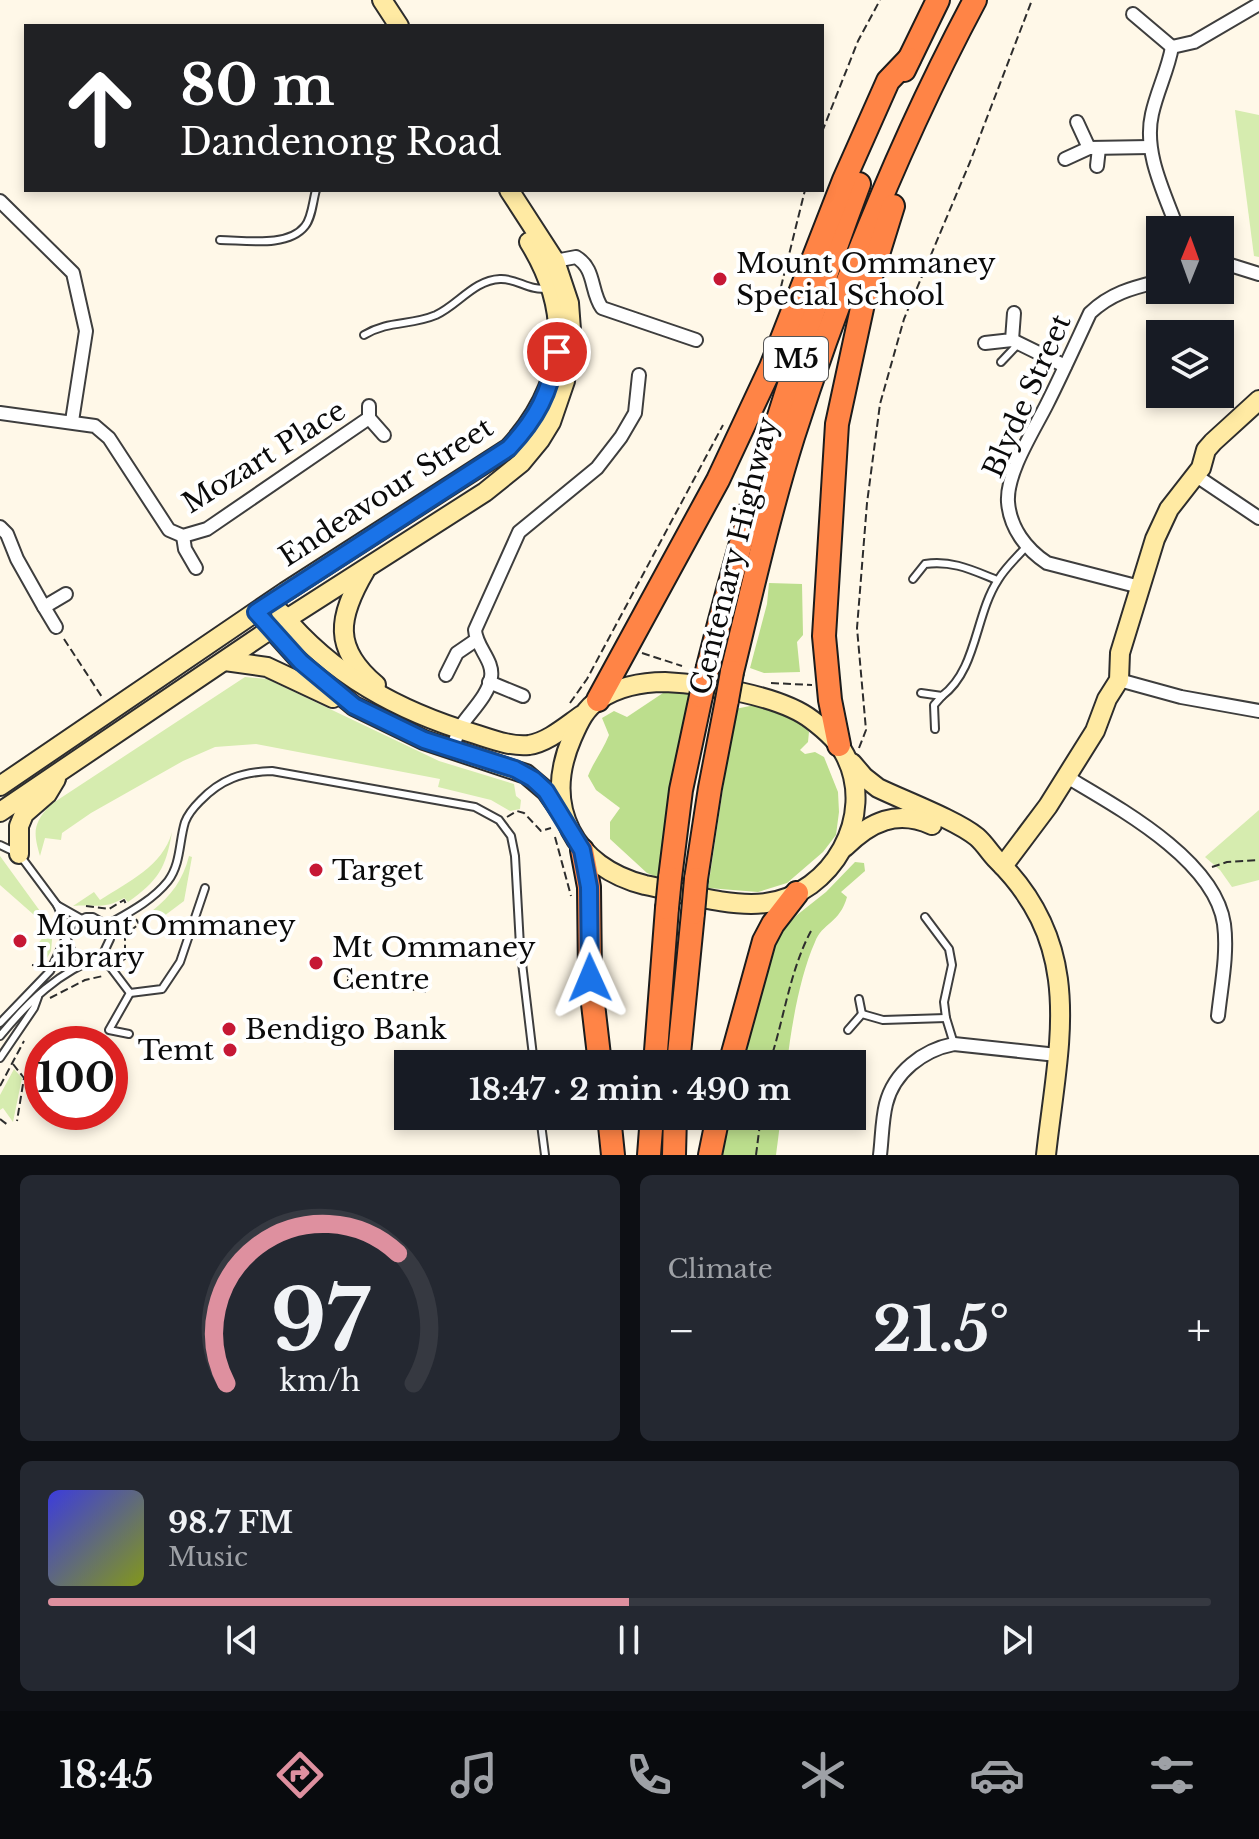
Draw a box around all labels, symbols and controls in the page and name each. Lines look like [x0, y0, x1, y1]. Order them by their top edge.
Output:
text: 80 m [180, 51, 335, 120]
icon: ahead [48, 56, 152, 160]
text: Dandenong Road [180, 120, 502, 165]
north arrow [1146, 216, 1234, 304]
map controls [1146, 216, 1234, 408]
place label: Mount Ommaney Special School [736, 246, 996, 313]
marker: Mount Ommaney Special School [711, 270, 729, 288]
street label: Blyde Street [975, 309, 1079, 483]
pin [523, 318, 591, 386]
button: layers [1146, 320, 1234, 408]
icon: arrive [535, 330, 579, 374]
road number: M5 [764, 337, 828, 381]
street label: Mozart Place [176, 393, 352, 521]
street label: Endeavour Street [272, 410, 500, 574]
street label: Centenary Highway [683, 413, 785, 699]
place label: Target [332, 853, 424, 888]
marker: Target [307, 861, 325, 879]
place label: Mount Ommaney Library [36, 908, 296, 975]
place label: Mt Ommaney Centre [332, 930, 536, 997]
marker: Mount Ommaney Library [11, 932, 29, 950]
position arrow [548, 936, 632, 1020]
marker: Mt Ommaney Centre [307, 954, 325, 972]
place label: Bendigo Bank [245, 1012, 448, 1047]
marker: Bendigo Bank [220, 1020, 238, 1038]
speed limit sign: 100 [24, 1026, 128, 1130]
place label: Temt [138, 1033, 214, 1068]
marker: Temt [221, 1041, 239, 1059]
text: 18:47 · 2 min · 490 m [469, 1071, 791, 1108]
text: Climate [668, 1253, 773, 1285]
text: 97 [270, 1269, 370, 1372]
text: 21.5° [873, 1293, 1009, 1367]
text: − [668, 1303, 695, 1358]
text: + [1187, 1303, 1211, 1358]
text: km/h [279, 1363, 360, 1399]
text: 98.7 FM [168, 1504, 293, 1541]
text: Music [168, 1541, 248, 1573]
icon: previous [220, 1618, 264, 1662]
icon: pause [607, 1618, 651, 1662]
icon: next [995, 1618, 1039, 1662]
icon: directions [272, 1747, 328, 1803]
icon: music [446, 1747, 502, 1803]
icon: phone [621, 1747, 677, 1803]
icon: climate [795, 1747, 851, 1803]
icon: car [969, 1747, 1025, 1803]
icon: filters [1144, 1747, 1200, 1803]
text: 18:45 [59, 1753, 153, 1798]

